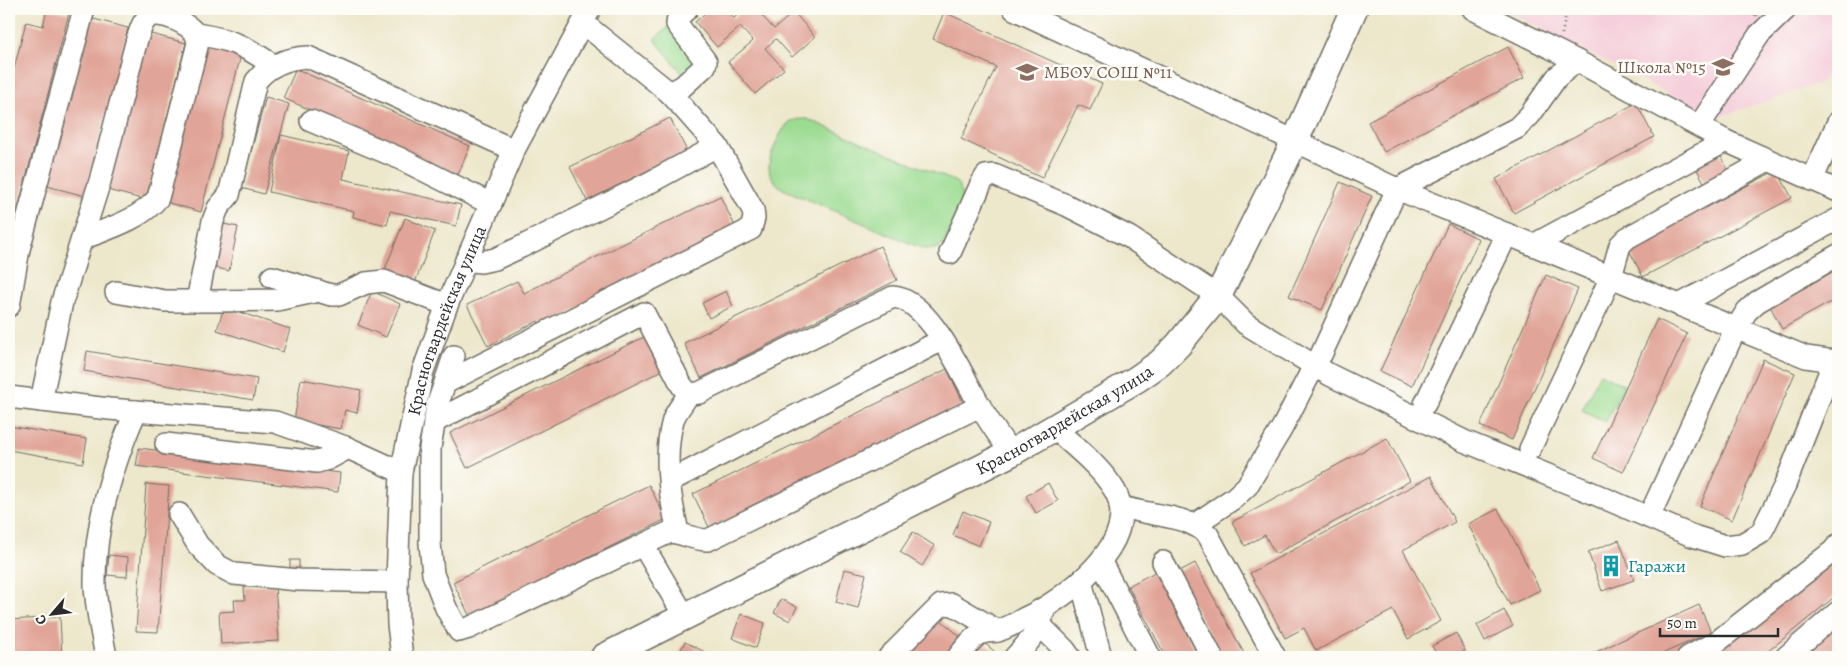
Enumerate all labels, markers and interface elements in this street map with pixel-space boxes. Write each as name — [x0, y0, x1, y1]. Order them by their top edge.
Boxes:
school or university icon: Школа №15 — [1710, 54, 1736, 80]
place label: Школа №15 — [1617, 55, 1706, 79]
school or university icon: МБОУ СОШ №11 — [1014, 59, 1040, 85]
place label: МБОУ СОШ №11 — [1044, 60, 1172, 84]
street label: Красногвардейская улица — [402, 221, 492, 418]
street label: Красногвардейская улица — [972, 359, 1159, 481]
building icon: Гаражи — [1598, 553, 1624, 579]
place label: Гаражи — [1628, 554, 1686, 578]
north arrow — [28, 588, 78, 638]
scale bar — [1660, 606, 1777, 638]
text: С — [30, 611, 51, 628]
text: 50 m — [1667, 613, 1697, 633]

